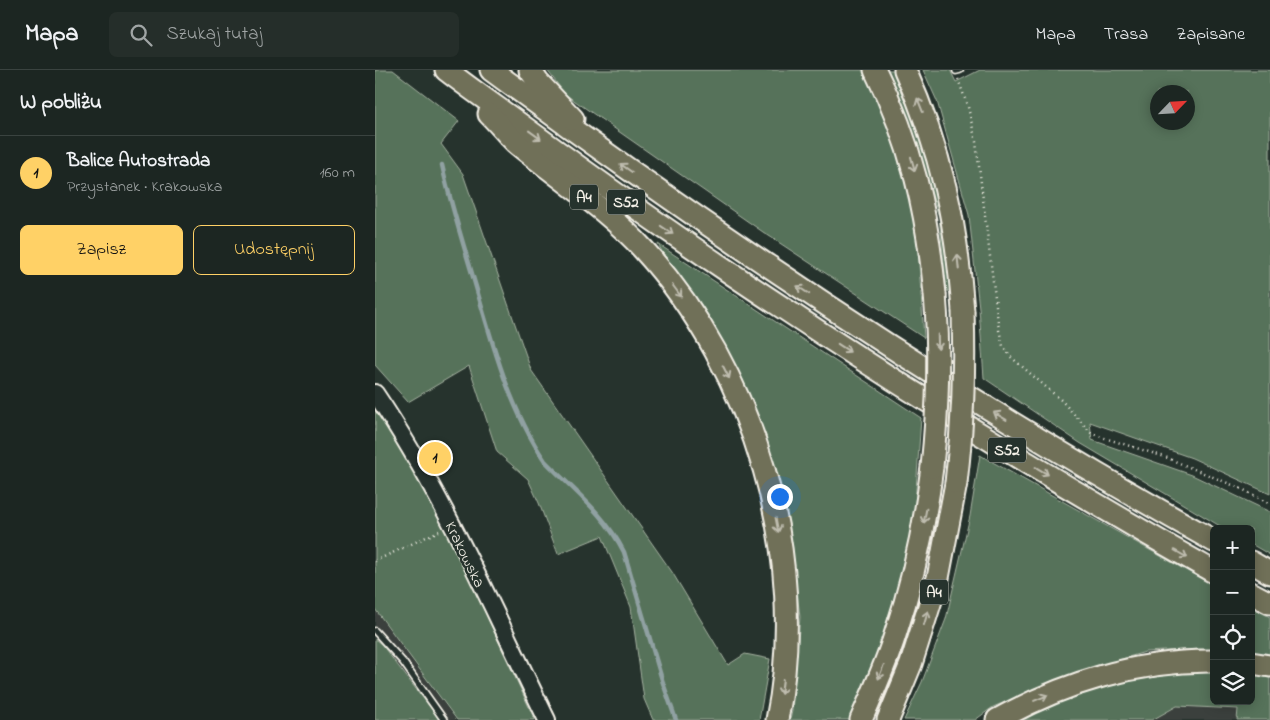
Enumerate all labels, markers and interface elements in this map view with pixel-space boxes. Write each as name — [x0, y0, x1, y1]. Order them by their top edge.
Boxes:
search box — [109, 12, 459, 57]
text: Mapa — [25, 17, 79, 52]
icon: search — [127, 21, 155, 49]
text: Szukaj tutaj — [167, 21, 262, 48]
text: Mapa — [1036, 22, 1076, 48]
text: Trasa — [1104, 22, 1148, 48]
text: Zapisane — [1176, 22, 1245, 48]
north arrow — [1150, 85, 1195, 130]
text: W pobliżu — [20, 88, 102, 118]
one-way arrow — [915, 98, 924, 113]
one-way arrow — [528, 130, 541, 141]
text: Balice Autostrada — [67, 148, 210, 175]
one-way arrow — [908, 155, 918, 171]
text: 1 — [33, 161, 39, 185]
text: 160 m — [320, 161, 355, 185]
one-way arrow — [619, 163, 633, 174]
text: Przystanek · Krakowska — [67, 175, 222, 199]
road number: A4 — [570, 184, 598, 210]
road number: S52 — [607, 190, 645, 214]
button: Zapisz — [20, 225, 183, 275]
button: Udostępnij — [193, 225, 355, 275]
one-way arrow — [660, 225, 674, 235]
one-way arrow — [953, 254, 963, 270]
one-way arrow — [671, 284, 682, 297]
one-way arrow — [796, 284, 810, 295]
one-way arrow — [934, 334, 943, 350]
one-way arrow — [837, 343, 851, 354]
one-way arrow — [721, 364, 731, 379]
one-way arrow — [993, 410, 1007, 420]
road number: S52 — [988, 438, 1026, 462]
pin: 1 — [419, 439, 451, 477]
one-way arrow — [1034, 466, 1048, 476]
your location — [767, 484, 793, 510]
one-way arrow — [920, 507, 929, 523]
one-way arrow — [773, 517, 782, 533]
street label: Krakowska — [438, 518, 491, 592]
map controls — [1210, 525, 1255, 705]
button: + — [1210, 525, 1255, 570]
one-way arrow — [1174, 549, 1188, 559]
button: − — [1210, 570, 1255, 615]
road number: A4 — [920, 580, 948, 604]
one-way arrow — [922, 610, 932, 626]
button: locate — [1210, 615, 1255, 660]
button: layers — [1210, 660, 1255, 705]
one-way arrow — [876, 664, 886, 679]
one-way arrow — [777, 679, 787, 695]
one-way arrow — [1033, 693, 1048, 703]

